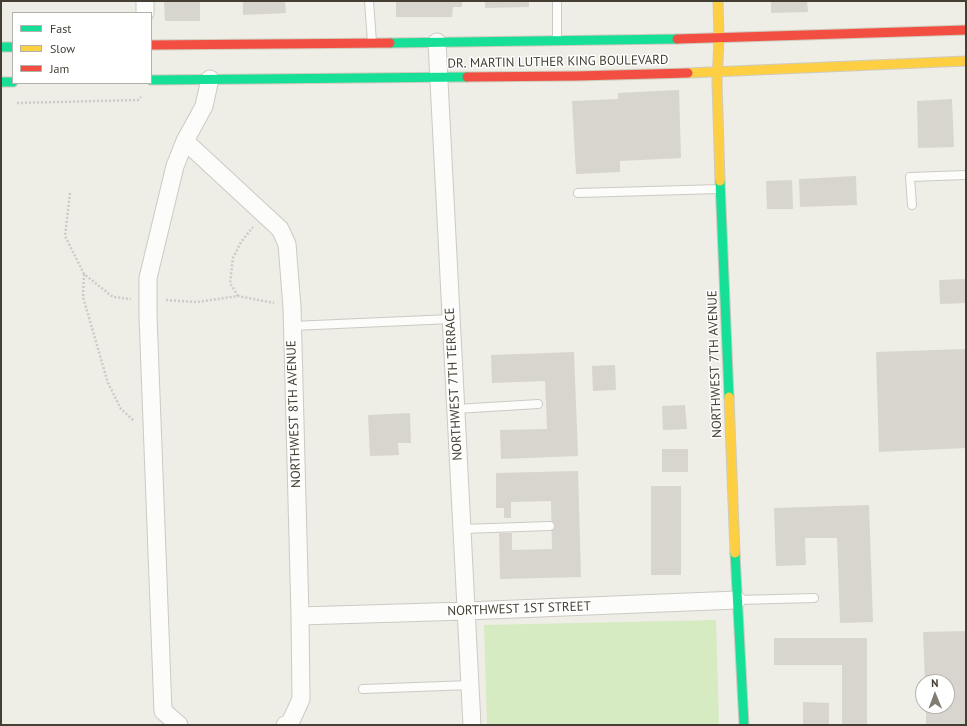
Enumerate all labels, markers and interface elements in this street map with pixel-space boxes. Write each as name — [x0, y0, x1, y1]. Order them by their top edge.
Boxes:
legend — [12, 12, 152, 84]
text: Fast — [50, 21, 71, 36]
text: Slow — [50, 41, 75, 56]
street label: DR. MARTIN LUTHER KING BOULEVARD — [447, 52, 669, 72]
text: Jam — [50, 61, 69, 76]
street label: NORTHWEST 7TH AVENUE — [705, 290, 725, 438]
street label: NORTHWEST 7TH TERRACE — [442, 307, 466, 461]
street label: NORTHWEST 8TH AVENUE — [284, 340, 304, 488]
street label: NORTHWEST 1ST STREET — [447, 599, 591, 619]
north arrow — [915, 674, 955, 714]
text: N — [931, 676, 939, 690]

